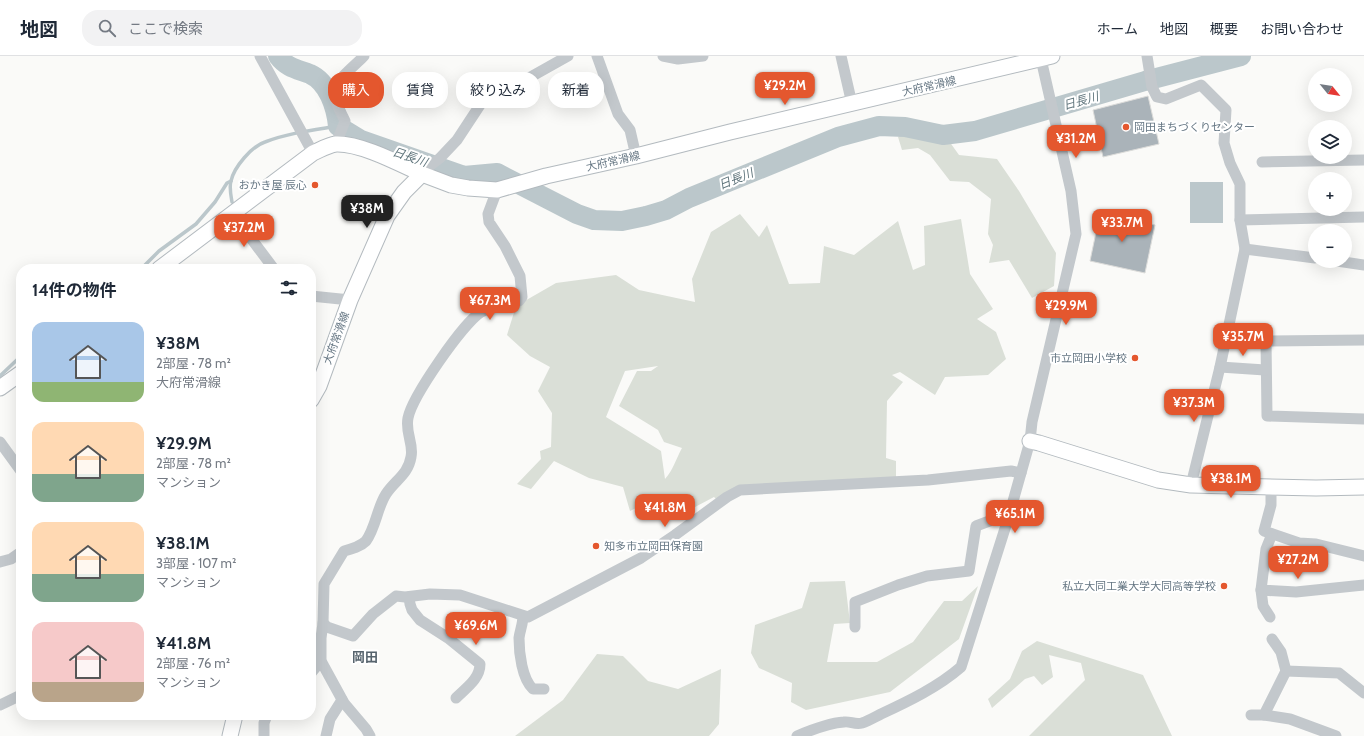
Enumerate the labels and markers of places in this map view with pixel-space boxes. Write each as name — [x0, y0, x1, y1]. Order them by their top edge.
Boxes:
pin: ¥29.2M — [752, 72, 818, 106]
place label: 岡田まちづくりセンター — [1134, 120, 1255, 134]
marker: 岡田まちづくりセンター — [1121, 122, 1131, 132]
pin: ¥31.2M — [1043, 125, 1109, 159]
place label: おかき屋 辰心 — [239, 178, 307, 192]
marker: おかき屋 辰心 — [310, 180, 320, 190]
pin: ¥38M — [343, 195, 391, 229]
pin: ¥33.7M — [1089, 209, 1155, 243]
pin: ¥37.2M — [211, 214, 277, 248]
pin: ¥67.3M — [457, 287, 523, 321]
pin: ¥29.9M — [1033, 292, 1099, 326]
pin: ¥35.7M — [1210, 323, 1276, 357]
place label: 市立岡田小学校 — [1050, 351, 1127, 365]
marker: 市立岡田小学校 — [1130, 353, 1140, 363]
pin: ¥37.3M — [1161, 389, 1227, 423]
pin: ¥38.1M — [1198, 465, 1264, 499]
pin: ¥41.8M — [632, 494, 698, 528]
pin: ¥65.1M — [982, 500, 1048, 534]
place label: 知多市立岡田保育園 — [604, 539, 703, 553]
marker: 知多市立岡田保育園 — [591, 541, 601, 551]
pin: ¥27.2M — [1265, 546, 1331, 580]
place label: 私立大同工業大学大同高等学校 — [1062, 579, 1216, 593]
marker: 私立大同工業大学大同高等学校 — [1219, 581, 1229, 591]
pin: ¥69.6M — [443, 612, 509, 646]

